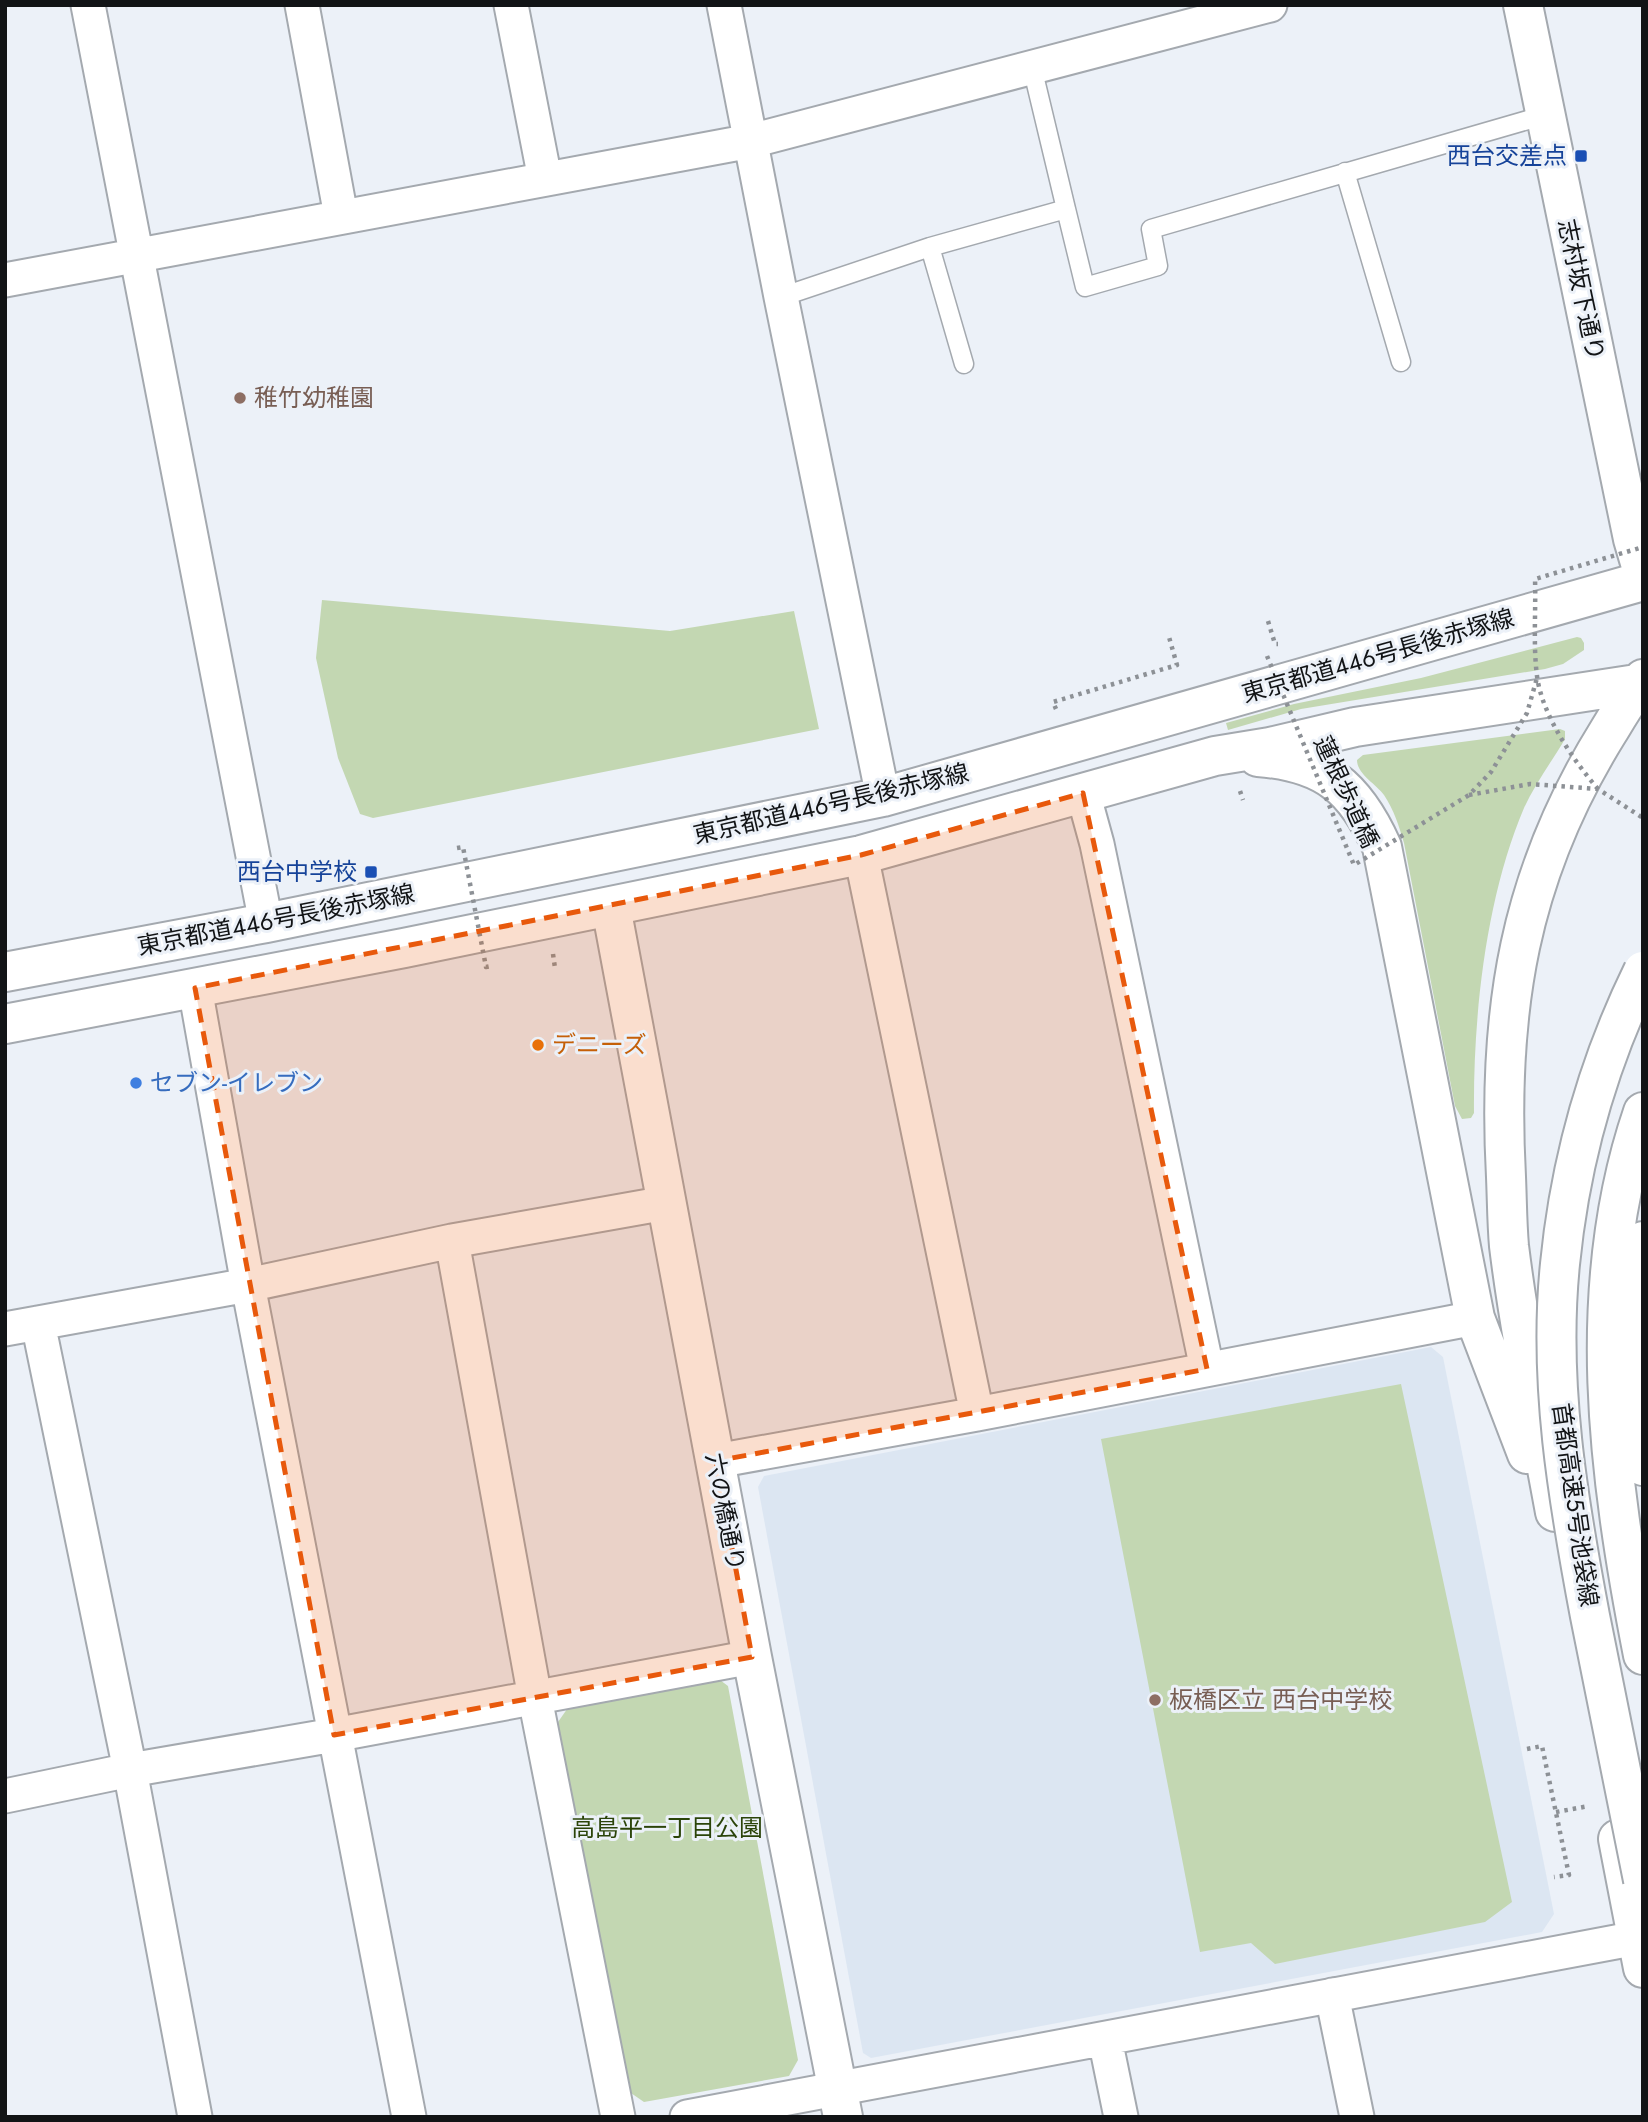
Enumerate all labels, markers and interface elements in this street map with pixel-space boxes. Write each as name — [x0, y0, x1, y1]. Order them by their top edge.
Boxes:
place label: 西台交差点 — [1447, 138, 1567, 173]
marker: 西台交差点 — [1573, 148, 1589, 164]
street label: 志村坂下通り — [1549, 216, 1614, 364]
place label: 稚竹幼稚園 — [254, 380, 374, 415]
marker: 稚竹幼稚園 — [232, 390, 248, 406]
street label: 東京都道446号長後赤塚線 — [1238, 600, 1518, 711]
street label: 蓮根歩道橋 — [1305, 730, 1388, 854]
street label: 東京都道446号長後赤塚線 — [690, 755, 972, 852]
place label: 西台中学校 — [237, 854, 357, 889]
marker: 西台中学校 — [363, 864, 379, 880]
street label: 東京都道446号長後赤塚線 — [134, 875, 418, 964]
place label: デニーズ — [552, 1027, 647, 1062]
marker: デニーズ — [530, 1037, 546, 1053]
place label: セブン-イレブン — [150, 1065, 323, 1100]
marker: セブン-イレブン — [128, 1075, 144, 1091]
street label: 首都高速5号池袋線 — [1544, 1401, 1607, 1609]
street label: 六の橋通り — [697, 1450, 754, 1574]
place label: 板橋区立 西台中学校 — [1169, 1682, 1392, 1717]
marker: 板橋区立 西台中学校 — [1147, 1692, 1163, 1708]
park label: 高島平一丁目公園 — [571, 1810, 763, 1845]

